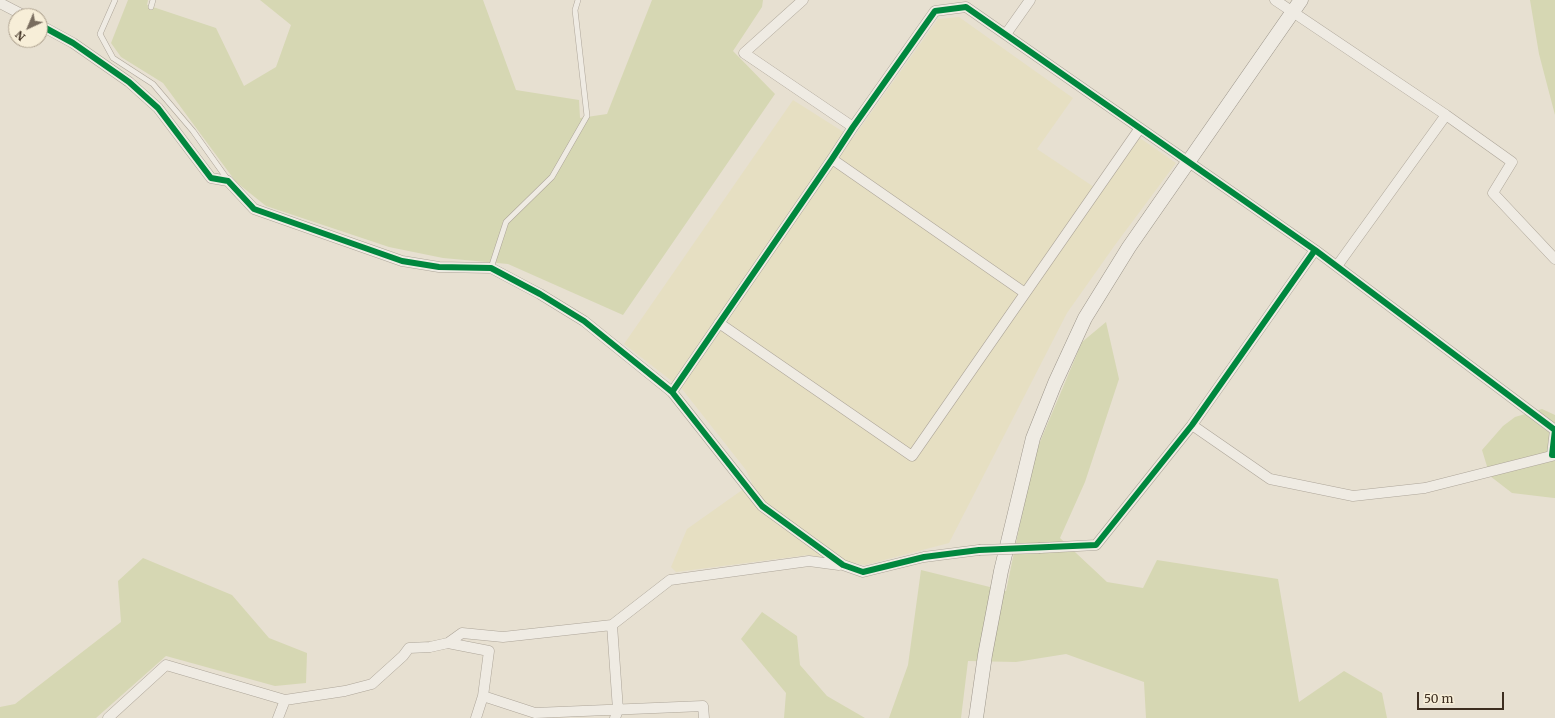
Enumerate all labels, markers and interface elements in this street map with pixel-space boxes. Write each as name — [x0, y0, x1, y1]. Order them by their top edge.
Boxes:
north arrow — [8, 8, 48, 48]
text: N — [12, 28, 28, 44]
scale bar — [1419, 684, 1506, 710]
text: 50 m — [1424, 691, 1453, 706]

